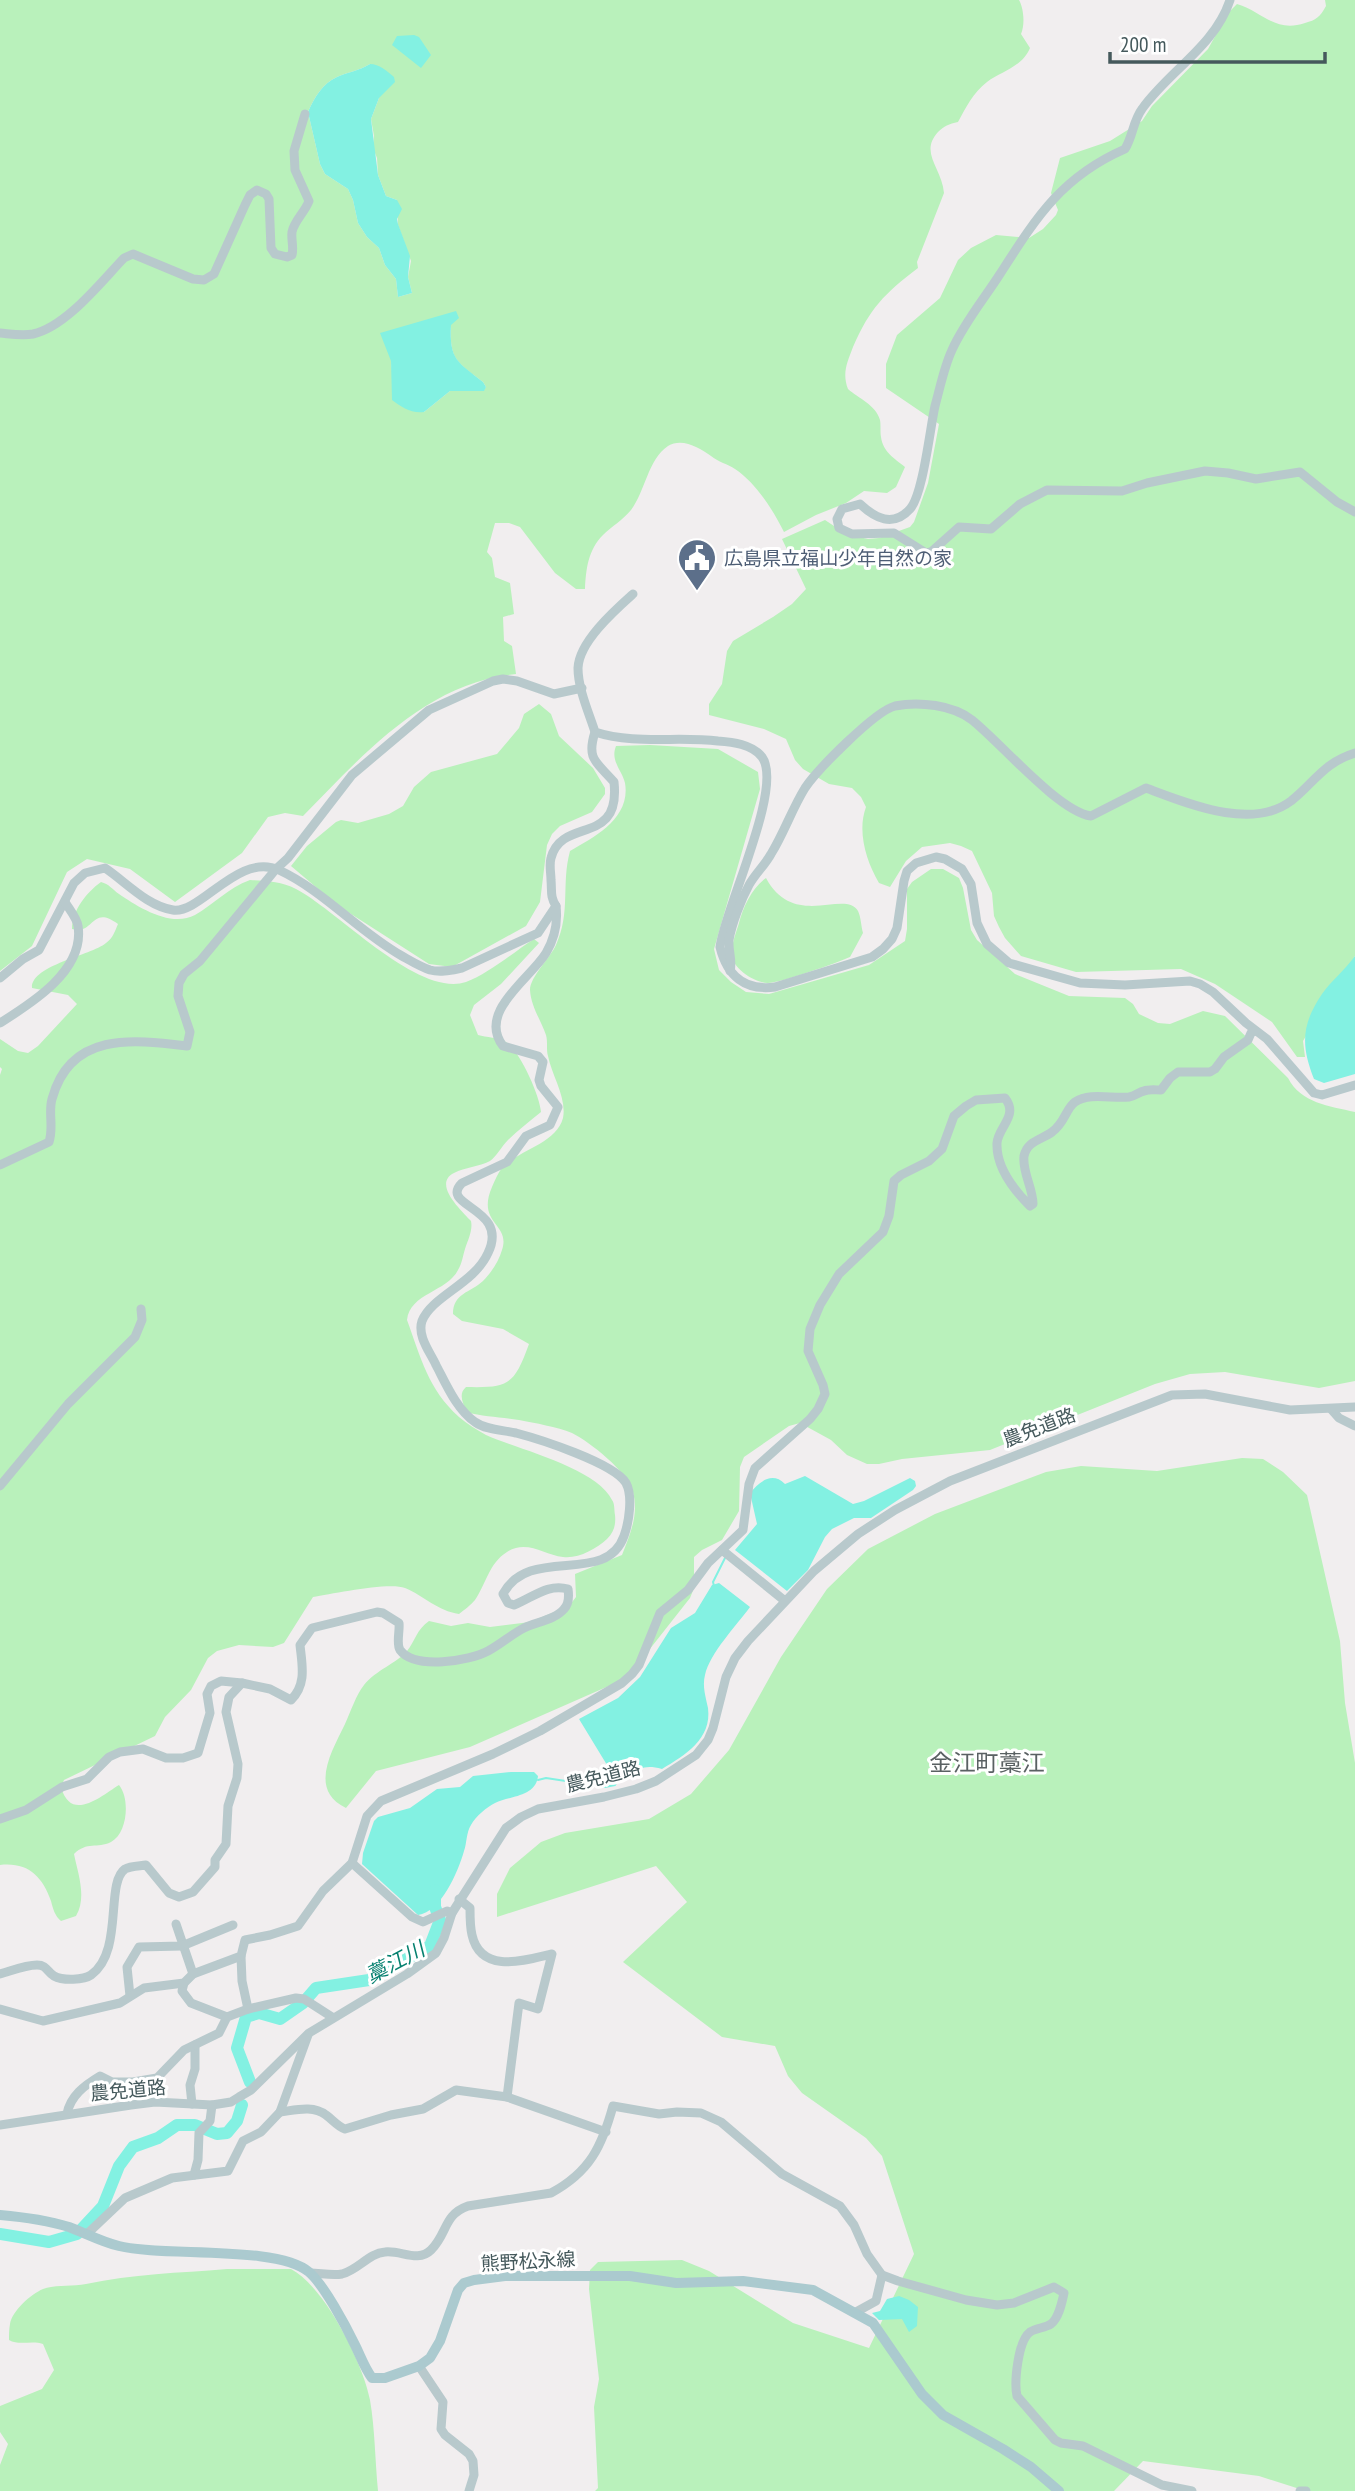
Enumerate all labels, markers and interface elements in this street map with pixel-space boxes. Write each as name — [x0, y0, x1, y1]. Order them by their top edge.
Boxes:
scale bar — [1110, 21, 1325, 65]
text: 200 m — [1120, 31, 1166, 58]
public building icon: 広島県立福山少年自然の家 — [676, 537, 718, 592]
place label: 広島県立福山少年自然の家 — [724, 546, 952, 570]
street label: 農免道路 — [999, 1402, 1079, 1452]
district label: 金江町藁江 — [930, 1748, 1045, 1777]
street label: 農免道路 — [563, 1755, 643, 1797]
water label: 藁江川 — [361, 1934, 431, 1989]
street label: 農免道路 — [89, 2075, 167, 2105]
street label: 熊野松永線 — [480, 2247, 576, 2275]

